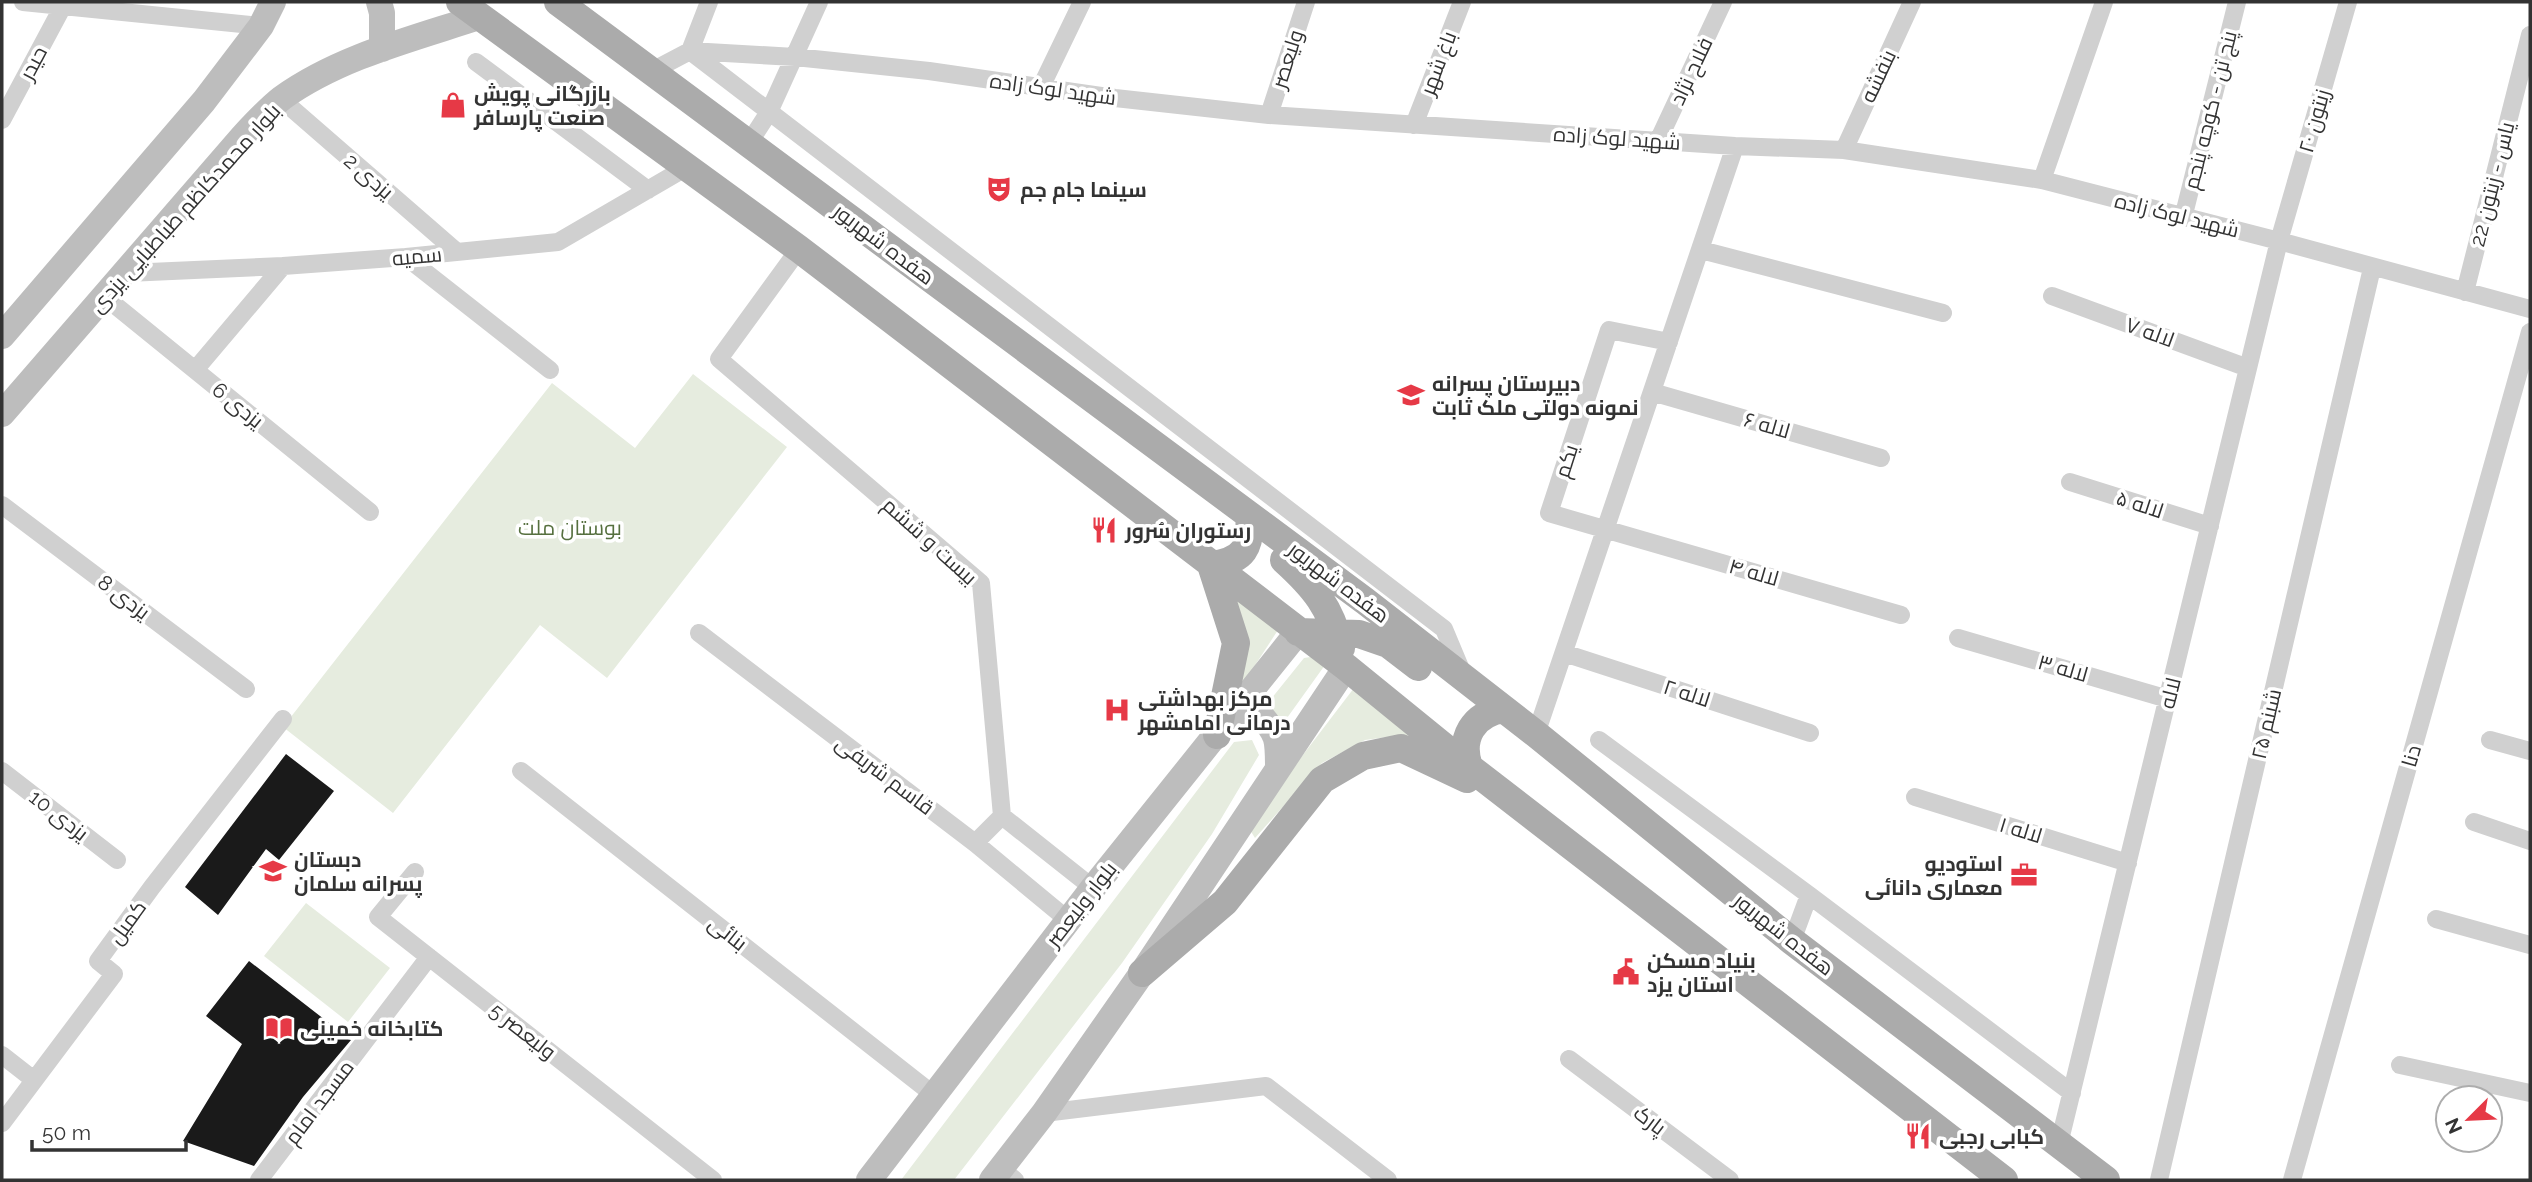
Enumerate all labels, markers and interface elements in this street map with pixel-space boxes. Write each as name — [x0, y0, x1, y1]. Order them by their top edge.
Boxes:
street label: ولیعصر — [1265, 26, 1308, 92]
street label: باغ شهر — [1414, 28, 1463, 100]
street label: پنج تن - کوچه پنجم — [2178, 28, 2244, 193]
street label: فلاح نژاد — [1664, 33, 1719, 110]
street label: حیدر — [13, 42, 52, 85]
street label: بنفشه — [1855, 46, 1901, 106]
street label: شهید لوک زاده — [988, 68, 1118, 111]
place label: بازرگانی پویش صنعت پارسافر — [473, 81, 611, 133]
street label: زیتون ۲۰ — [2293, 86, 2336, 156]
shop icon: بازرگانی پویش صنعت پارسافر — [438, 90, 468, 120]
street label: بلوار محمدکاظم طباطبایی یزدی — [84, 98, 287, 319]
street label: یاس - زیتون 22 — [2464, 119, 2521, 249]
street label: شهید لوک زاده — [1553, 121, 1681, 156]
street label: یزدی 2 — [339, 148, 399, 205]
theatre icon: سینما جام جم — [984, 174, 1014, 204]
place label: سینما جام جم — [1020, 177, 1147, 204]
street label: شهید لوک زاده — [2112, 187, 2242, 243]
street label: هفده شهریور — [827, 197, 939, 291]
street label: سمیه — [391, 241, 443, 271]
street label: لاله ۷ — [2122, 312, 2178, 352]
place label: دبیرستان پسرانه نمونه دولتی ملک ثابت — [1432, 371, 1639, 421]
street label: یزدی 6 — [207, 377, 269, 434]
school or university icon: دبیرستان پسرانه نمونه دولتی ملک ثابت — [1396, 380, 1426, 410]
street label: لاله ۶ — [1741, 407, 1793, 443]
street label: یکم — [1549, 441, 1585, 481]
street label: لاله ۵ — [2113, 485, 2167, 523]
street label: بیست و ششم — [876, 492, 982, 591]
park label: بوستان ملت — [518, 515, 622, 541]
restaurant icon: رستوران سُرور — [1089, 515, 1119, 545]
place label: رستوران سُرور — [1124, 518, 1251, 544]
street label: هفده شهریور — [1282, 535, 1394, 629]
street label: لاله ۴ — [1726, 553, 1782, 591]
street label: یزدی 8 — [92, 569, 155, 626]
street label: لاله ۳ — [2035, 649, 2091, 687]
street label: لاله ۲ — [1660, 674, 1714, 712]
street label: لاله — [2154, 675, 2186, 711]
place label: مرکز بهداشتی درمانی امامشهر — [1137, 686, 1291, 736]
street label: شبنم ۲۵ — [2246, 686, 2288, 762]
hospital icon: مرکز بهداشتی درمانی امامشهر — [1102, 695, 1132, 725]
street label: قاسم شریفی — [830, 730, 939, 822]
street label: دنا — [2396, 742, 2426, 770]
street label: یزدی 10 — [24, 784, 94, 847]
street label: لاله ۱ — [1997, 812, 2045, 848]
place label: دبستان پسرانه سلمان — [294, 847, 423, 899]
place label: استودیو معماری دانائی — [1865, 851, 2003, 900]
school or university icon: دبستان پسرانه سلمان — [258, 856, 288, 886]
street label: بلوار ولیعصر — [1039, 857, 1122, 952]
office icon: استودیو معماری دانائی — [2009, 860, 2039, 890]
street label: هفده شهریور — [1728, 887, 1839, 982]
street label: کمیل — [103, 895, 152, 949]
street label: بنائی — [703, 910, 752, 957]
place label: بنیاد مسکن استان یزد — [1647, 948, 1756, 997]
public building icon: بنیاد مسکن استان یزد — [1611, 957, 1641, 987]
street label: ولیعصر 5 — [485, 997, 561, 1065]
library icon: کتابخانه خمینی — [264, 1013, 294, 1043]
place label: کتابخانه خمینی — [300, 1016, 443, 1041]
street label: مسجد امام — [279, 1055, 360, 1150]
north arrow — [2434, 1084, 2504, 1154]
street label: پارک — [1628, 1100, 1671, 1142]
scale bar — [32, 1108, 186, 1152]
text: N — [2440, 1115, 2466, 1137]
text: 50 m — [42, 1120, 91, 1145]
restaurant icon: کبابی رجبی — [1903, 1121, 1933, 1151]
place label: کبابی رجبی — [1939, 1124, 2044, 1149]

